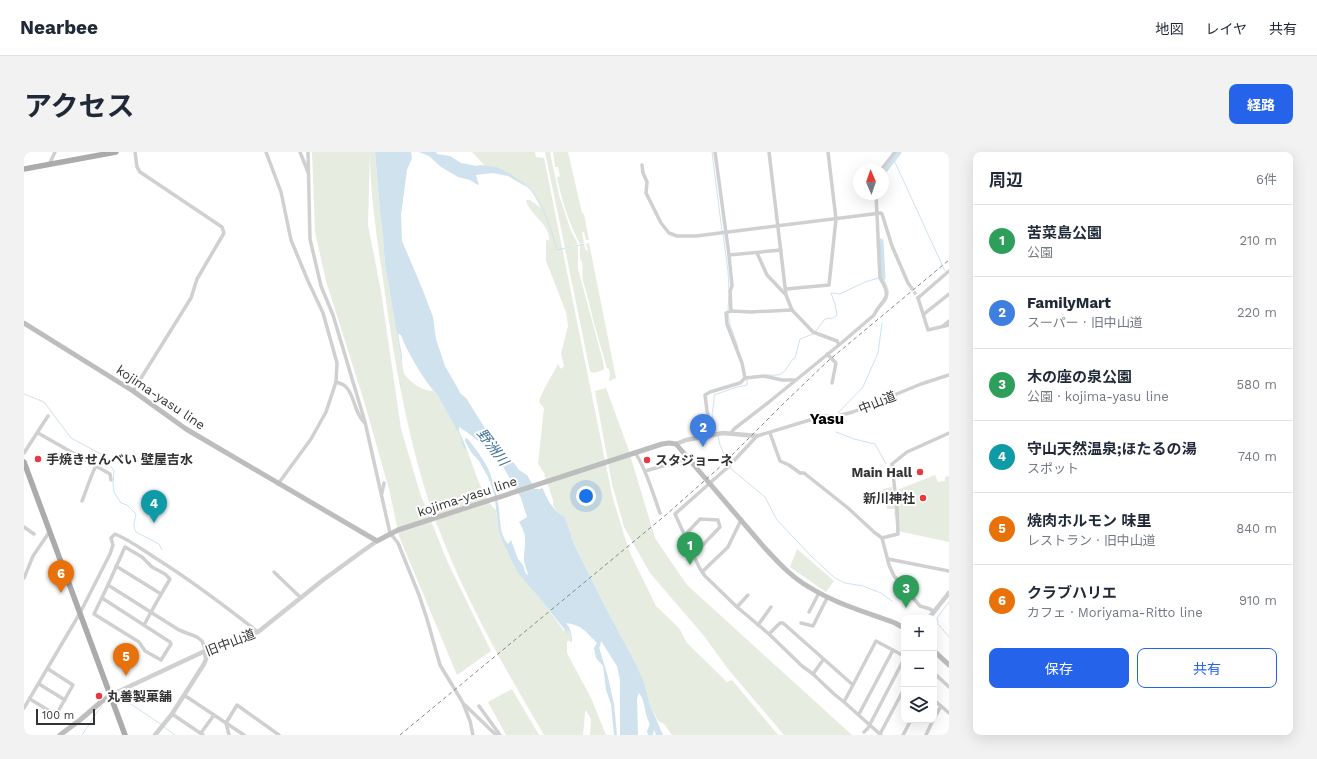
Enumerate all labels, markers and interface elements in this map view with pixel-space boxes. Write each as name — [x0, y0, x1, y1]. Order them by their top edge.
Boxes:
text: Nearbee — [20, 16, 98, 39]
text: 地図 — [1155, 21, 1183, 37]
text: レイヤ — [1205, 21, 1247, 37]
text: 共有 — [1269, 21, 1297, 37]
button: 経路 — [1229, 84, 1293, 124]
text: アクセス — [24, 90, 135, 123]
north arrow — [853, 164, 889, 200]
text: 周辺 — [989, 170, 1023, 190]
text: 6件 — [1256, 172, 1277, 187]
text: 苦菜島公園 — [1027, 224, 1102, 242]
text: 1 — [999, 233, 1005, 248]
text: 210 m — [1239, 233, 1277, 248]
text: 公園 — [1027, 245, 1053, 260]
text: FamilyMart — [1027, 294, 1111, 312]
text: 2 — [998, 305, 1006, 320]
text: 220 m — [1237, 305, 1277, 320]
text: スーパー · 旧中山道 — [1027, 315, 1143, 330]
street label: kojima-yasu line — [113, 362, 208, 433]
text: 木の座の泉公園 — [1027, 368, 1132, 386]
text: 3 — [998, 377, 1006, 392]
text: 580 m — [1237, 377, 1277, 392]
street label: 中山道 — [856, 388, 898, 417]
text: 公園 · kojima-yasu line — [1027, 389, 1169, 404]
district label: Yasu — [810, 410, 844, 428]
pin: 2 — [690, 414, 716, 447]
water label: 野洲川 — [474, 425, 513, 470]
text: 守山天然温泉;ほたるの湯 — [1027, 440, 1197, 458]
text: 4 — [998, 449, 1006, 464]
text: 740 m — [1238, 449, 1277, 464]
place label: 手焼きせんべい 壁屋吉水 — [46, 452, 193, 467]
place label: スタジョーネ — [655, 453, 733, 468]
marker: 手焼きせんべい 壁屋吉水 — [33, 454, 43, 464]
marker: スタジョーネ — [642, 455, 652, 465]
text: スポット — [1027, 461, 1079, 476]
place label: Main Hall — [851, 465, 913, 480]
marker: Main Hall — [915, 467, 925, 477]
street label: kojima-yasu line — [415, 473, 519, 520]
your location — [576, 486, 596, 506]
pin: 4 — [141, 490, 167, 523]
place label: 新川神社 — [863, 491, 915, 506]
marker: 新川神社 — [918, 493, 928, 503]
text: 焼肉ホルモン 味里 — [1027, 512, 1151, 530]
text: 5 — [998, 521, 1006, 536]
text: 840 m — [1236, 521, 1277, 536]
pin: 1 — [677, 532, 703, 565]
text: レストラン · 旧中山道 — [1027, 533, 1156, 548]
pin: 6 — [48, 560, 74, 593]
pin: 3 — [893, 575, 919, 608]
text: クラブハリエ — [1027, 584, 1117, 602]
text: 6 — [998, 593, 1006, 608]
text: 910 m — [1239, 593, 1277, 608]
text: カフェ · Moriyama-Ritto line — [1027, 605, 1203, 620]
map controls — [901, 615, 937, 723]
button: + — [901, 615, 937, 651]
street label: 旧中山道 — [203, 626, 257, 659]
pin: 5 — [113, 643, 139, 676]
button: 保存 — [989, 648, 1129, 688]
button: 共有 — [1137, 648, 1277, 688]
button: − — [901, 651, 937, 687]
button: layers — [901, 687, 937, 723]
place label: 丸善製菓舗 — [107, 689, 172, 704]
marker: 丸善製菓舗 — [94, 691, 104, 701]
scale bar — [36, 707, 95, 726]
text: 100 m — [42, 709, 74, 722]

